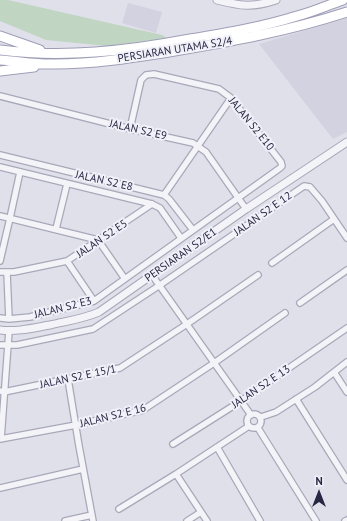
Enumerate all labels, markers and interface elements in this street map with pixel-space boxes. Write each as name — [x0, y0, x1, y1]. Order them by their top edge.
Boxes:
street label: PERSIARAN UTAMA S2/4 — [117, 34, 233, 66]
street label: JALAN S2 E10 — [225, 95, 277, 153]
street label: JALAN S2 E9 — [108, 117, 168, 143]
street label: JALAN S2 E8 — [74, 168, 134, 194]
street label: JALAN S2 E 12 — [231, 189, 295, 239]
street label: JALAN S2 E5 — [74, 217, 130, 261]
street label: PERSIARAN S2/E1 — [143, 225, 219, 285]
street label: JALAN S2 E3 — [33, 294, 93, 322]
street label: JALAN S2 E 15/1 — [39, 362, 117, 392]
street label: JALAN S2 E 13 — [229, 363, 293, 411]
street label: JALAN S2 E 16 — [79, 401, 147, 431]
north arrow — [299, 473, 339, 513]
text: N — [315, 474, 323, 488]

